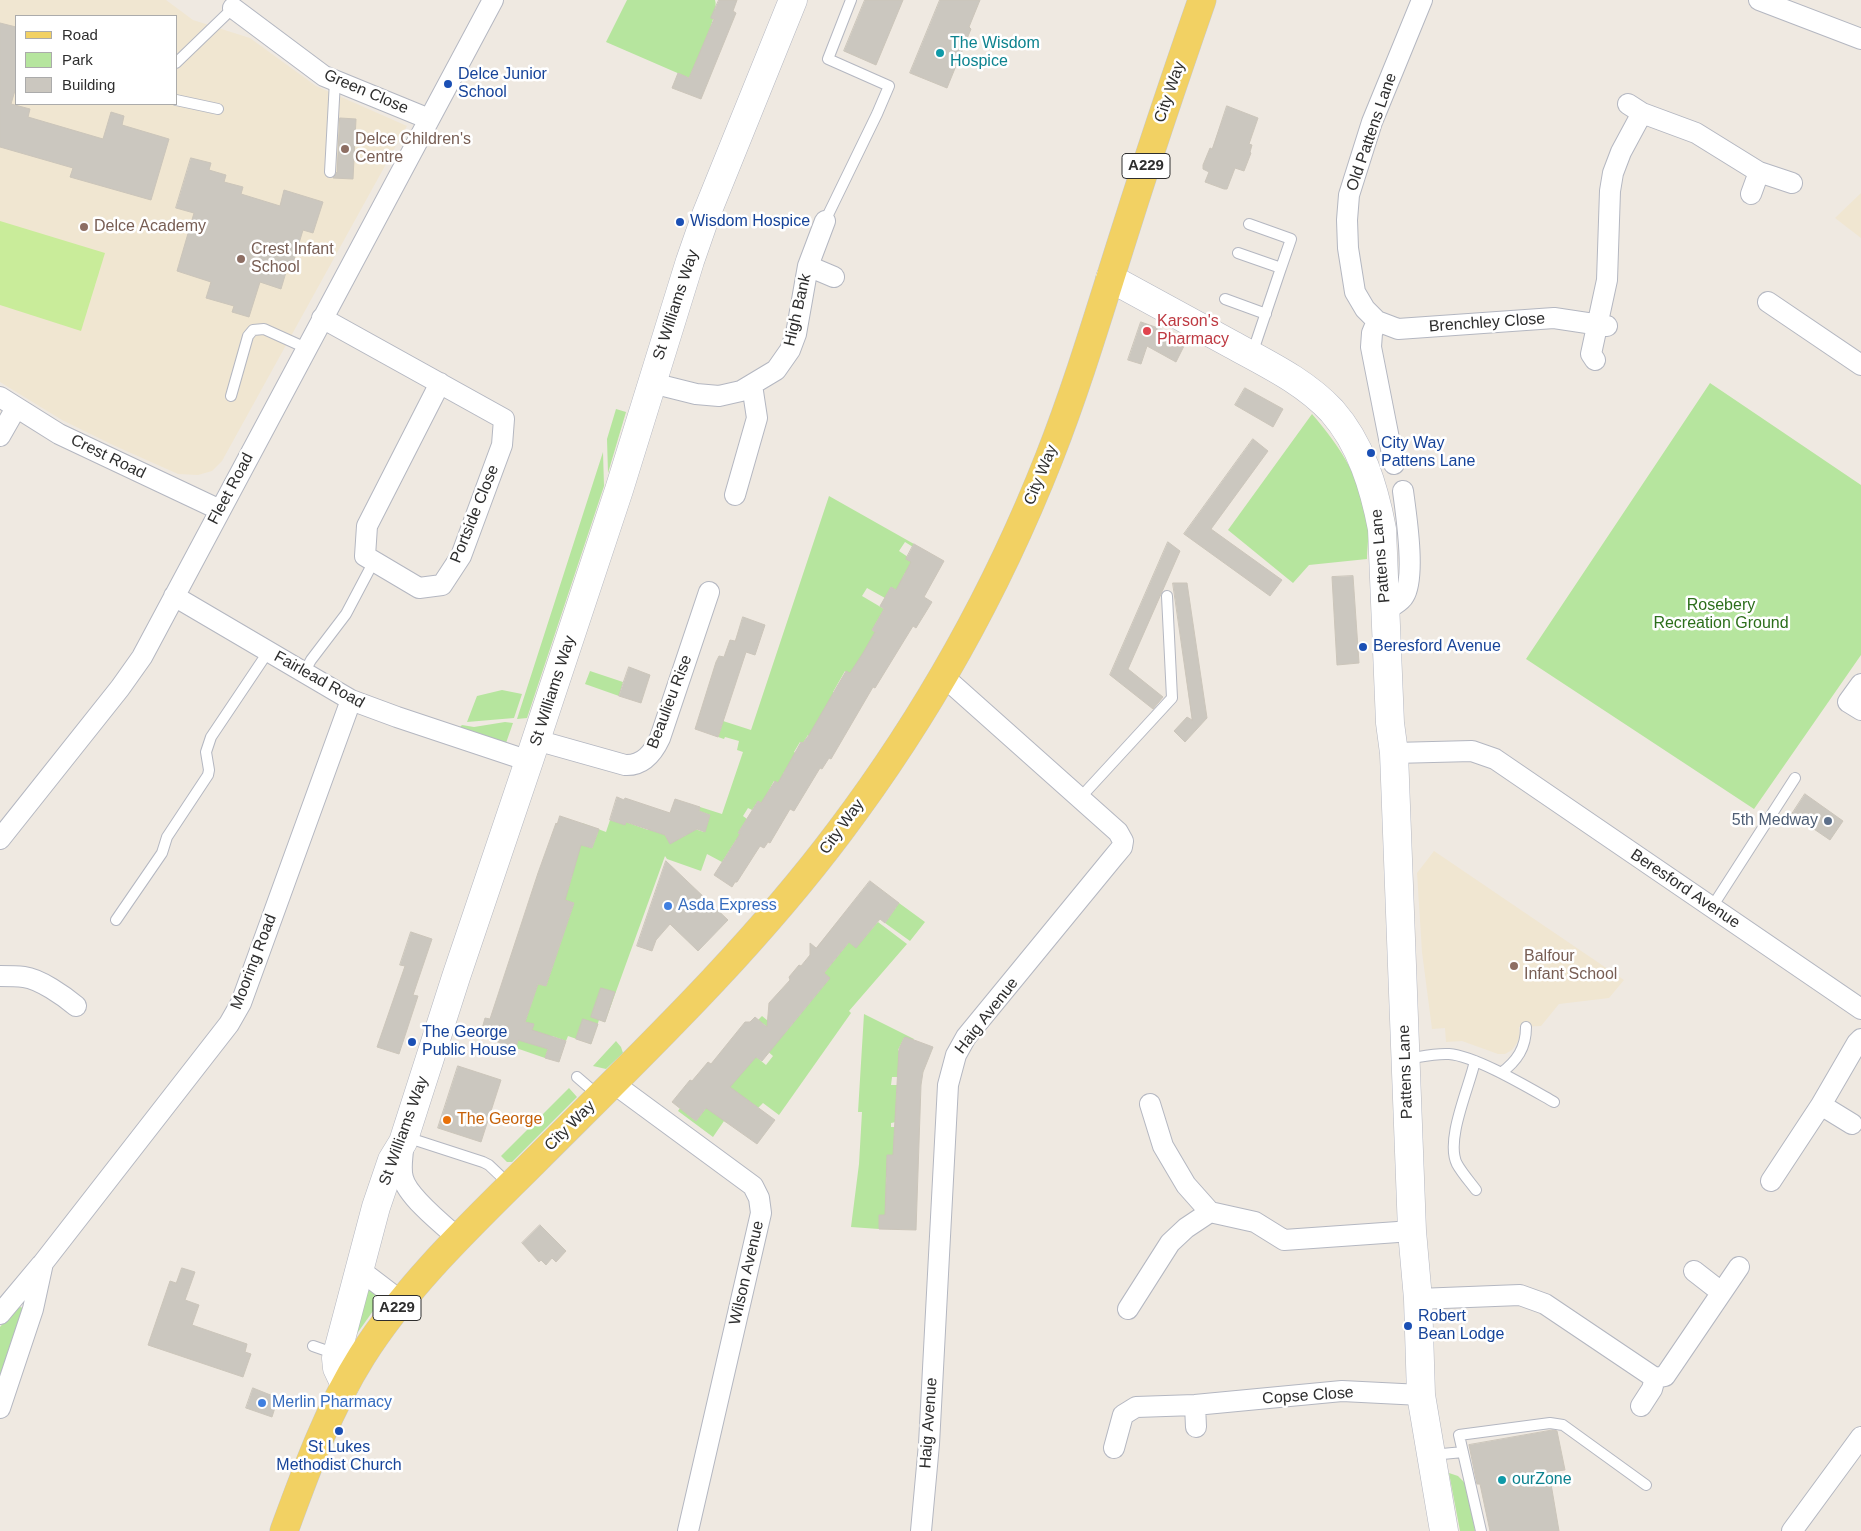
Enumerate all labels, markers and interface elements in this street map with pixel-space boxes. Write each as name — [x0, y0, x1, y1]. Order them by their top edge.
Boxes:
legend — [15, 15, 178, 105]
text: Road — [62, 26, 98, 43]
place label: The Wisdom Hospice — [950, 34, 1040, 72]
marker: The Wisdom Hospice — [934, 47, 946, 59]
text: Park — [62, 51, 93, 68]
street label: City Way — [1151, 59, 1189, 125]
place label: Delce Junior School — [458, 65, 547, 103]
street label: Green Close — [321, 66, 411, 118]
street label: Old Pattens Lane — [1343, 70, 1401, 194]
text: Building — [62, 76, 115, 93]
marker: Delce Junior School — [442, 78, 454, 90]
place label: Delce Children's Centre — [355, 130, 471, 168]
marker: Delce Children's Centre — [339, 143, 351, 155]
road number: A229 — [1122, 154, 1170, 178]
place label: Wisdom Hospice — [690, 212, 810, 232]
marker: Wisdom Hospice — [674, 216, 686, 228]
place label: Delce Academy — [94, 217, 206, 237]
marker: Delce Academy — [78, 221, 90, 233]
place label: Crest Infant School — [251, 240, 334, 278]
street label: St Williams Way — [649, 247, 703, 363]
marker: Crest Infant School — [235, 253, 247, 265]
street label: High Bank — [780, 272, 816, 348]
street label: Brenchley Close — [1428, 309, 1546, 337]
place label: Karson's Pharmacy — [1157, 312, 1229, 350]
marker: Karson's Pharmacy — [1141, 325, 1153, 337]
street label: Crest Road — [67, 431, 149, 483]
place label: City Way Pattens Lane — [1381, 434, 1475, 472]
street label: City Way — [1020, 442, 1062, 508]
marker: City Way Pattens Lane — [1365, 447, 1377, 459]
street label: Fleet Road — [204, 450, 258, 528]
street label: Portside Close — [447, 462, 503, 566]
street label: Pattens Lane — [1367, 508, 1395, 604]
park label: Rosebery Recreation Ground — [1653, 596, 1789, 634]
street label: St Williams Way — [526, 633, 580, 749]
place label: Beresford Avenue — [1373, 637, 1501, 657]
marker: Beresford Avenue — [1357, 641, 1369, 653]
street label: Fairlead Road — [270, 647, 368, 713]
street label: Beaulieu Rise — [643, 652, 697, 752]
street label: City Way — [816, 796, 868, 858]
place label: 5th Medway — [1732, 811, 1818, 831]
marker: 5th Medway — [1822, 815, 1834, 827]
street label: Beresford Avenue — [1627, 845, 1743, 933]
place label: Asda Express — [678, 896, 777, 916]
marker: Asda Express — [662, 900, 674, 912]
street label: Mooring Road — [227, 912, 281, 1012]
place label: Balfour Infant School — [1524, 947, 1617, 985]
marker: Balfour Infant School — [1508, 960, 1520, 972]
street label: Haig Avenue — [951, 974, 1023, 1058]
place label: The George Public House — [422, 1023, 516, 1061]
street label: Pattens Lane — [1395, 1025, 1417, 1119]
marker: The George Public House — [406, 1036, 418, 1048]
street label: St Williams Way — [375, 1074, 433, 1188]
street label: City Way — [541, 1097, 599, 1155]
place label: The George — [457, 1110, 542, 1130]
marker: The George — [441, 1114, 453, 1126]
street label: Wilson Avenue — [726, 1219, 768, 1327]
road number: A229 — [373, 1296, 421, 1320]
place label: Robert Bean Lodge — [1418, 1307, 1504, 1345]
marker: Robert Bean Lodge — [1402, 1320, 1414, 1332]
street label: Haig Avenue — [916, 1377, 942, 1469]
street label: Copse Close — [1262, 1383, 1354, 1409]
place label: Merlin Pharmacy — [272, 1393, 392, 1413]
marker: Merlin Pharmacy — [256, 1397, 268, 1409]
marker: St Lukes Methodist Church — [333, 1425, 345, 1437]
place label: St Lukes Methodist Church — [276, 1438, 402, 1476]
place label: ourZone — [1512, 1470, 1572, 1490]
marker: ourZone — [1496, 1474, 1508, 1486]

